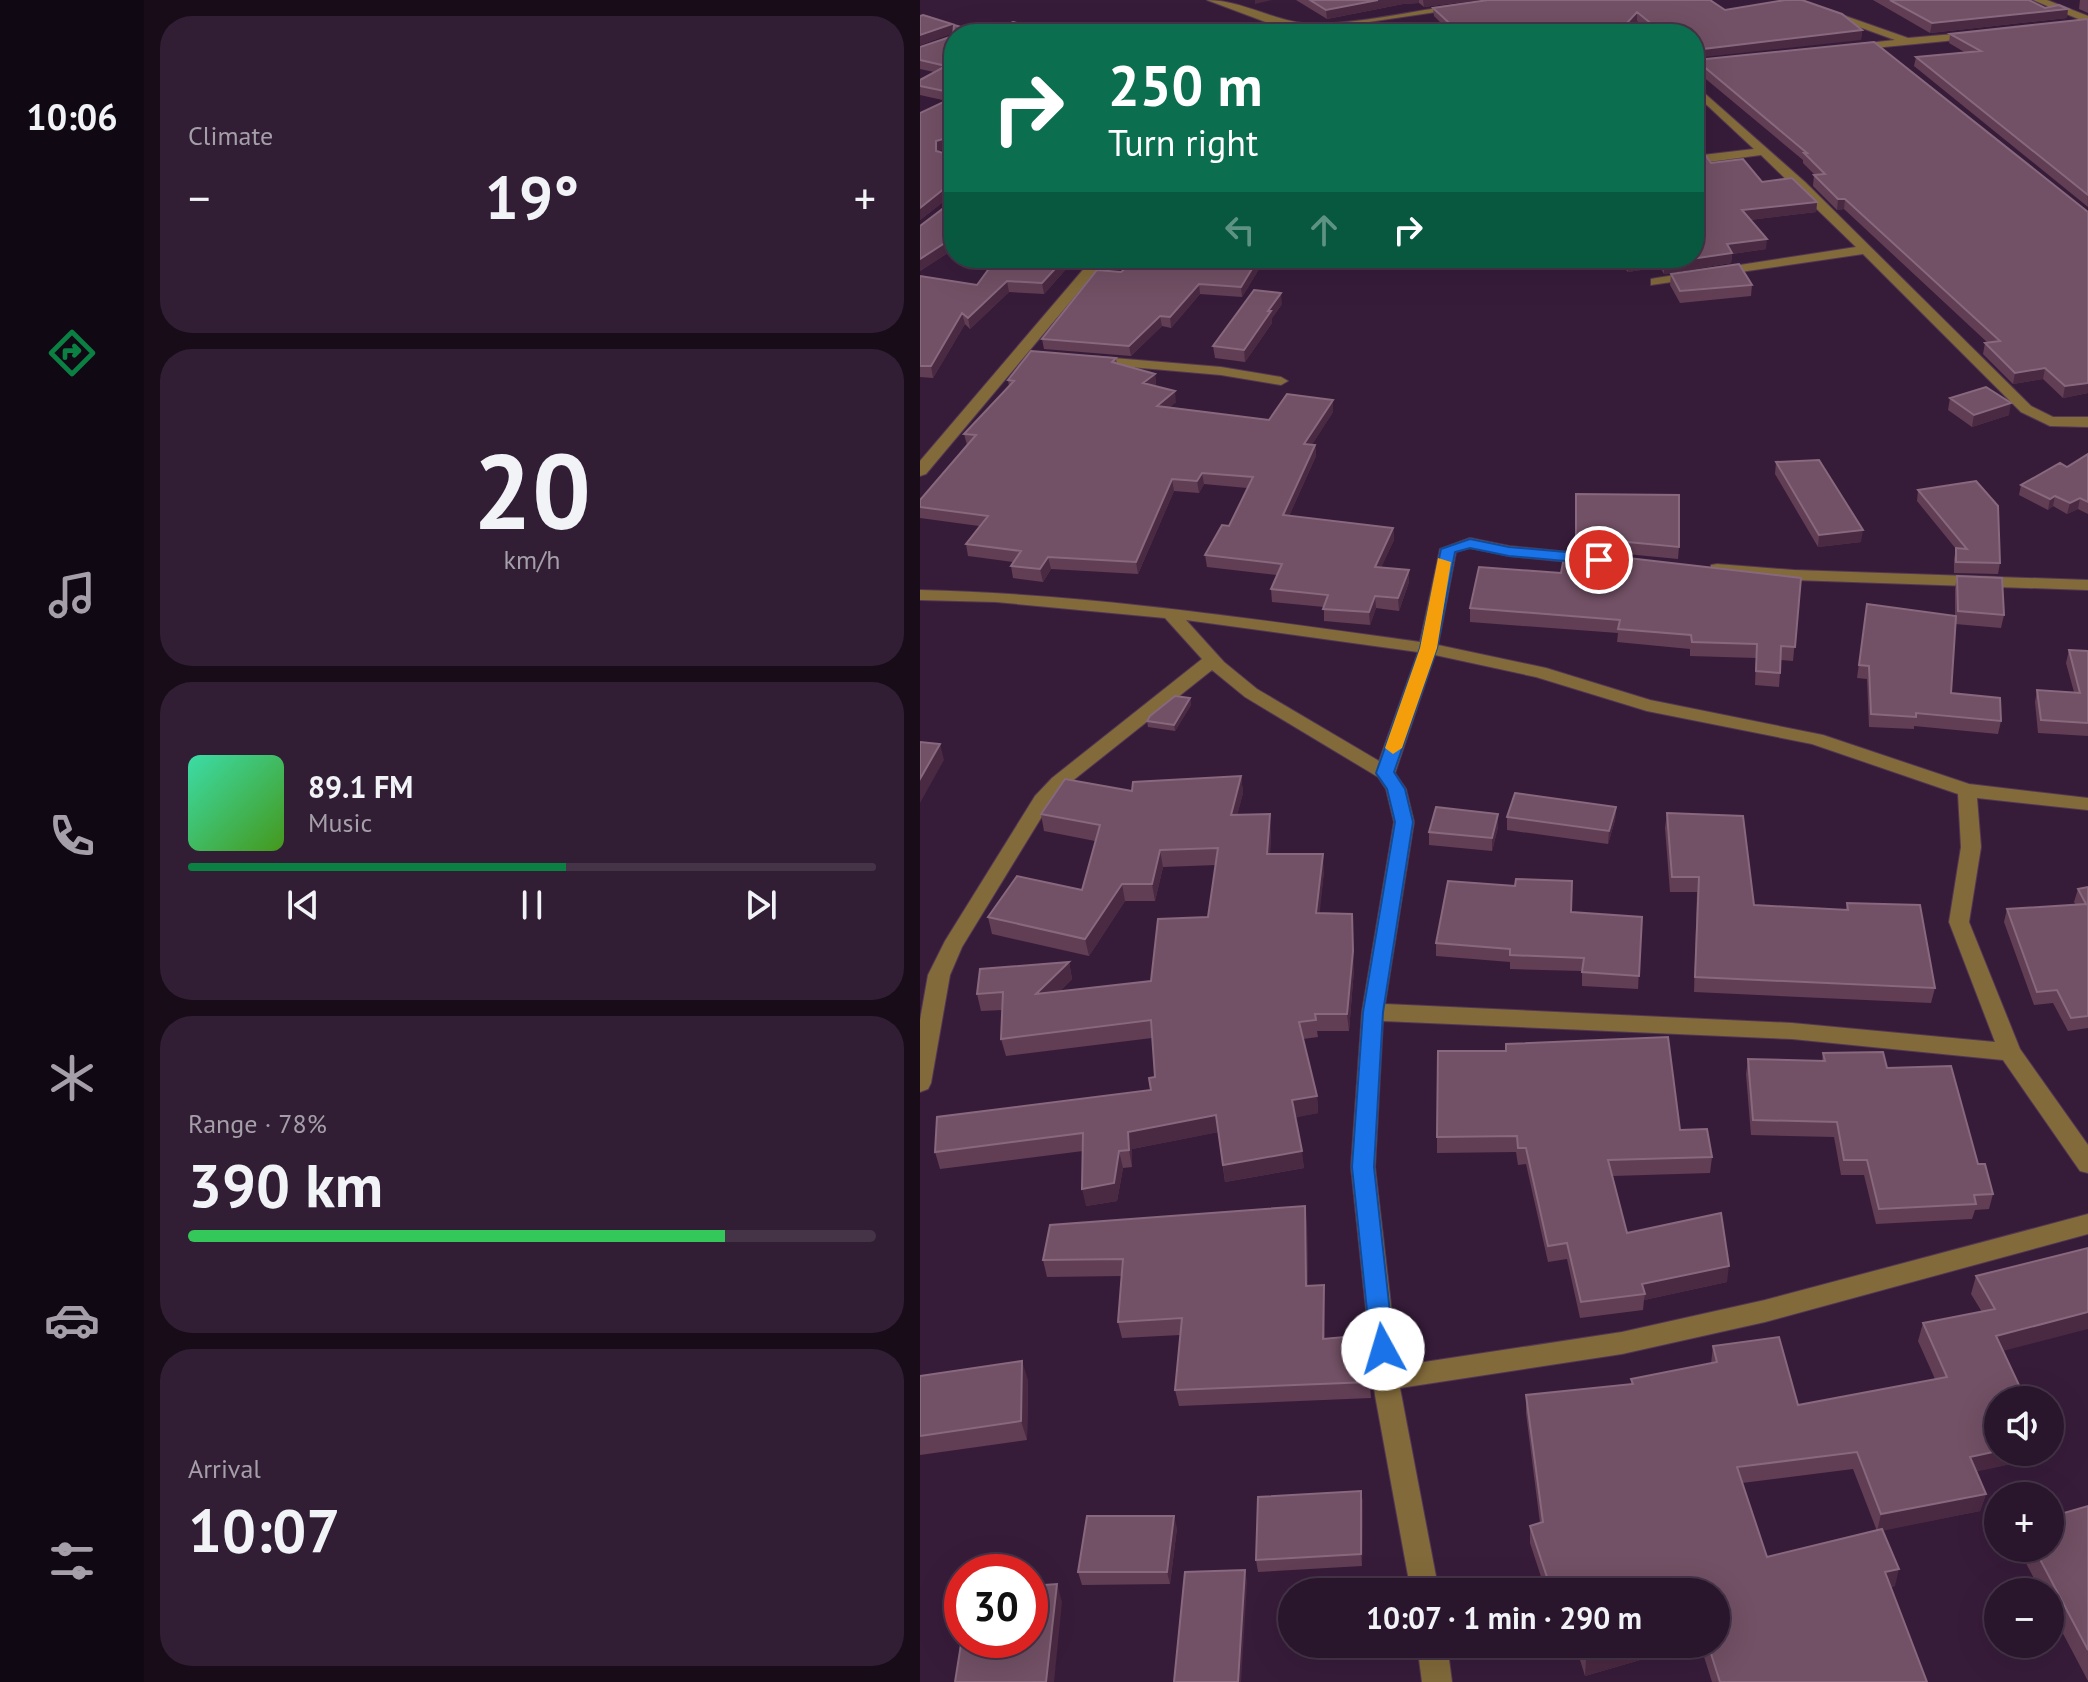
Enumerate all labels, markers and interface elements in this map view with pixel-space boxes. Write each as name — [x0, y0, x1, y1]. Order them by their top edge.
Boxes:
text: 250 m — [1108, 49, 1263, 121]
icon: right — [976, 56, 1080, 160]
text: 10:06 — [26, 93, 118, 140]
text: Climate — [188, 119, 273, 152]
text: Turn right — [1108, 119, 1258, 166]
text: 19° — [485, 158, 579, 236]
text: − — [188, 169, 210, 226]
text: + — [854, 169, 876, 226]
icon: left — [1218, 208, 1262, 252]
icon: ahead — [1302, 208, 1346, 252]
icon: right — [1386, 208, 1430, 252]
icon: directions — [44, 325, 100, 381]
text: 20 — [473, 423, 591, 558]
pin — [1565, 526, 1633, 594]
icon: arrive — [1577, 538, 1621, 582]
text: km/h — [504, 543, 561, 576]
icon: music — [44, 567, 100, 623]
text: 89.1 FM — [308, 767, 413, 806]
text: Music — [308, 806, 372, 839]
icon: phone — [44, 808, 100, 864]
icon: previous — [281, 883, 325, 927]
icon: pause — [510, 883, 554, 927]
icon: next — [739, 883, 783, 927]
icon: climate — [44, 1050, 100, 1106]
text: Range · 78% — [188, 1107, 327, 1140]
text: 390 km — [188, 1146, 383, 1224]
icon: car — [44, 1292, 100, 1348]
position arrow — [1341, 1307, 1425, 1391]
map controls — [1984, 1386, 2064, 1658]
button: sound — [1984, 1386, 2064, 1466]
text: Arrival — [188, 1452, 261, 1485]
button: + — [1984, 1482, 2064, 1562]
text: 10:07 — [188, 1491, 340, 1569]
icon: filters — [44, 1533, 100, 1589]
speed limit sign: 30 — [944, 1554, 1048, 1658]
button: − — [1984, 1578, 2064, 1658]
text: 10:07 · 1 min · 290 m — [1366, 1598, 1642, 1637]

